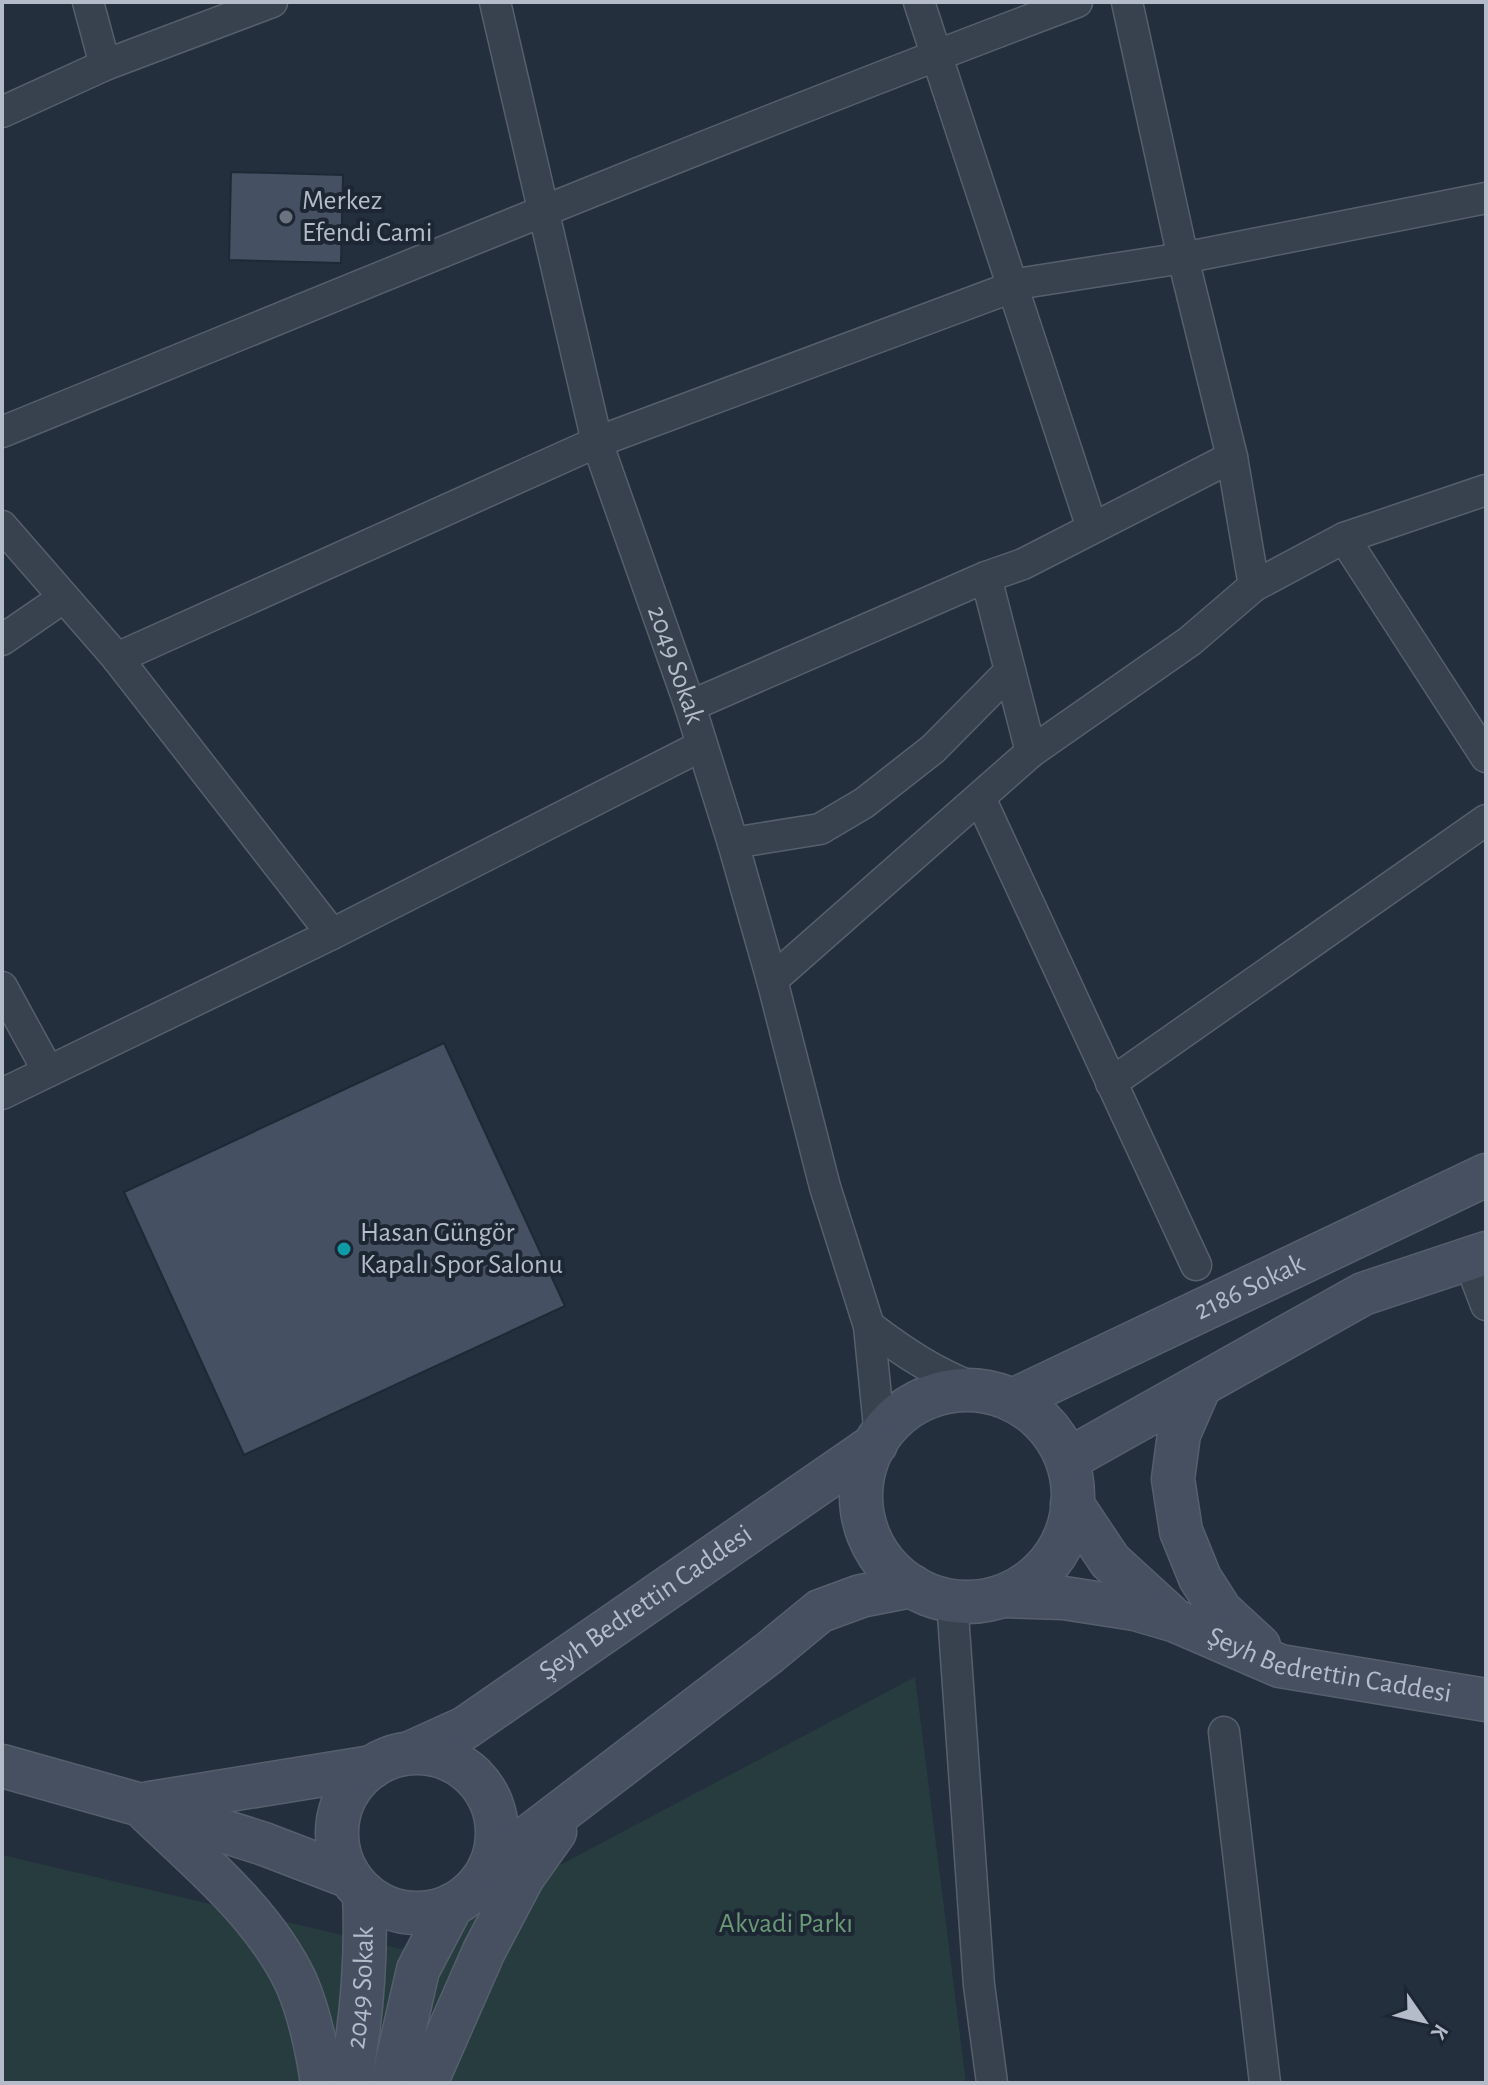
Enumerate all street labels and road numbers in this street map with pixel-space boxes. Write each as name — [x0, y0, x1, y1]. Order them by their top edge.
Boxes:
street label: 2049 Sokak — [642, 602, 709, 728]
street label: 2186 Sokak — [1190, 1249, 1309, 1325]
street label: Şeyh Bedrettin Caddesi — [535, 1520, 757, 1686]
street label: Şeyh Bedrettin Caddesi — [1203, 1622, 1454, 1708]
street label: 2049 Sokak — [342, 1926, 379, 2051]

